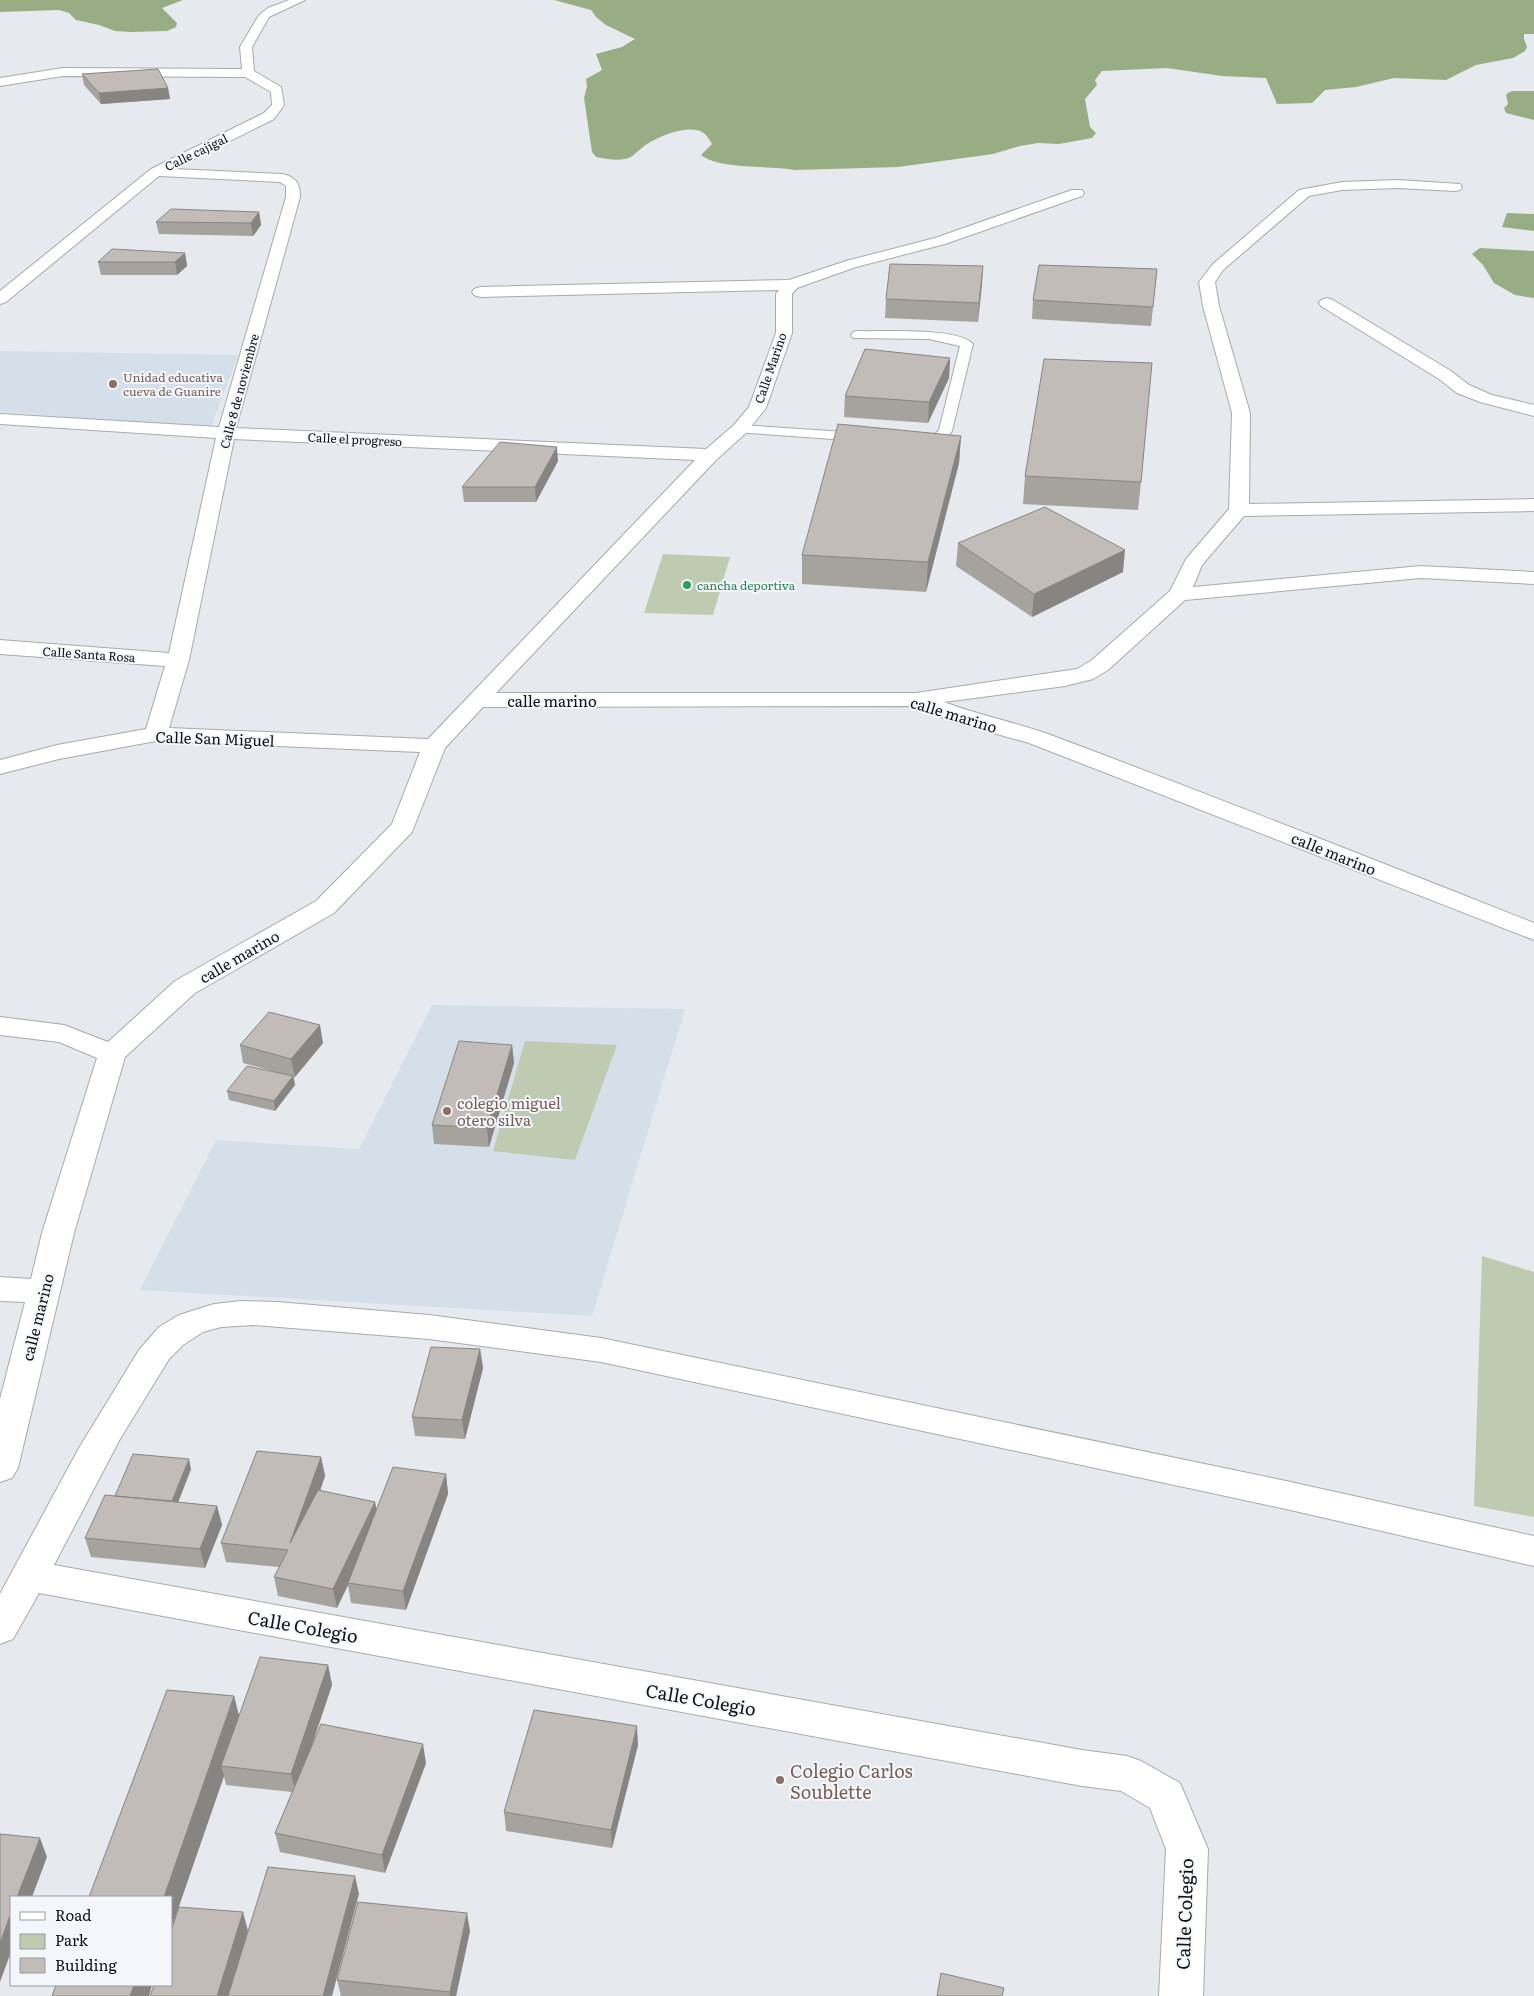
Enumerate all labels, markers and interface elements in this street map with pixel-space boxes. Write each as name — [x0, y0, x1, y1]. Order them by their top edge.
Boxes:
street label: Calle cajigal — [161, 129, 231, 175]
street label: Calle Marino — [749, 330, 791, 406]
street label: Calle 8 de noviembre — [215, 332, 263, 450]
place label: Unidad educativa cueva de Guanire — [123, 368, 223, 400]
marker: Unidad educativa cueva de Guanire — [107, 378, 119, 390]
street label: Calle el progreso — [307, 428, 403, 450]
place label: cancha deportiva — [697, 576, 796, 594]
marker: cancha deportiva — [681, 579, 693, 591]
street label: Calle Santa Rosa — [42, 642, 137, 666]
street label: calle marino — [507, 689, 597, 712]
street label: calle marino — [908, 690, 1000, 738]
street label: Calle San Miguel — [155, 724, 275, 752]
street label: calle marino — [1288, 826, 1380, 880]
street label: calle marino — [195, 924, 284, 988]
place label: colegio miguel otero silva — [457, 1091, 561, 1131]
marker: colegio miguel otero silva — [441, 1105, 453, 1117]
street label: calle marino — [15, 1271, 59, 1363]
street label: Calle Colegio — [246, 1603, 360, 1649]
street label: Calle Colegio — [644, 1676, 758, 1722]
place label: Colegio Carlos Soublette — [790, 1757, 913, 1805]
marker: Colegio Carlos Soublette — [774, 1774, 786, 1786]
street label: Calle Colegio — [1169, 1858, 1199, 1970]
legend — [10, 1896, 172, 1986]
text: Road — [55, 1903, 91, 1926]
text: Park — [55, 1928, 89, 1951]
text: Building — [55, 1953, 117, 1976]

